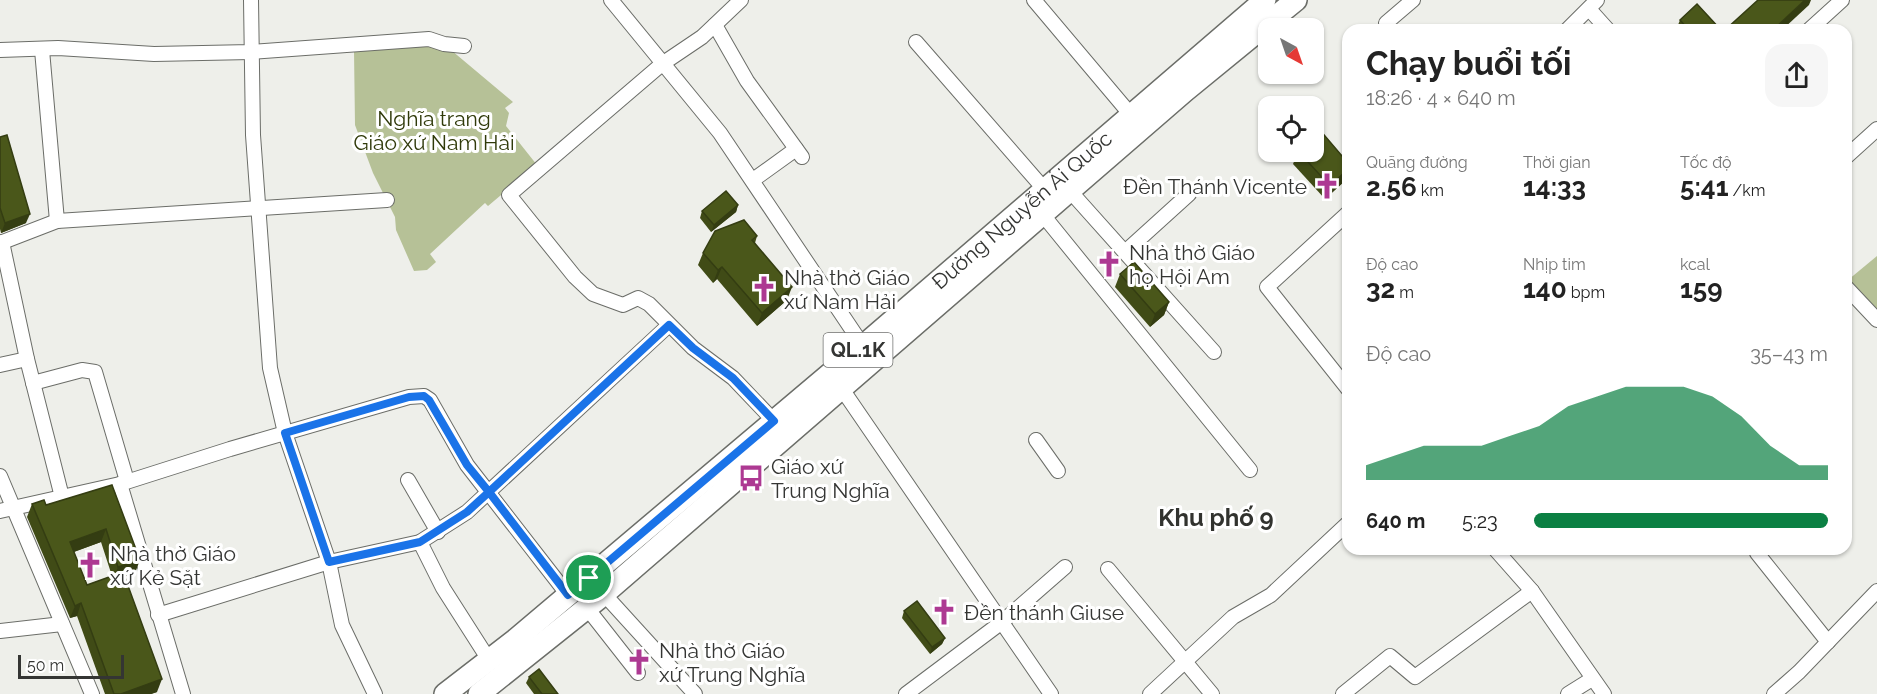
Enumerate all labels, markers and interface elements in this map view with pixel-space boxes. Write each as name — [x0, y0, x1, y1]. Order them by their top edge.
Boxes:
north arrow — [1258, 18, 1324, 84]
map controls — [1258, 18, 1324, 162]
text: Chạy buổi tối — [1366, 44, 1572, 83]
button: share — [1765, 44, 1828, 107]
text: 18:26 · 4 × 640 m — [1366, 86, 1516, 110]
button: locate — [1258, 96, 1324, 162]
park label: Nghĩa trang Giáo xứ Nam Hải — [353, 106, 515, 155]
street label: Đường Nguyễn Ái Quốc — [926, 125, 1116, 294]
text: Quãng đường — [1366, 153, 1468, 172]
text: Thời gian — [1523, 153, 1591, 172]
text: Tốc độ — [1680, 153, 1732, 172]
church icon: Đền Thánh Vicente — [1312, 171, 1342, 201]
text: 2.56 — [1366, 172, 1417, 202]
text: 14:33 — [1523, 172, 1586, 202]
text: 5:41 — [1680, 172, 1729, 202]
place label: Đền Thánh Vicente — [1123, 174, 1307, 199]
text: km — [1417, 181, 1444, 200]
text: /km — [1729, 181, 1765, 200]
place label: Nhà thờ Giáo họ Hội Am — [1129, 240, 1255, 289]
church icon: Nhà thờ Giáo họ Hội Am — [1094, 249, 1124, 279]
text: Độ cao — [1366, 255, 1418, 274]
text: Nhịp tim — [1523, 255, 1586, 274]
text: kcal — [1680, 255, 1710, 274]
place label: Nhà thờ Giáo xứ Nam Hải — [784, 265, 910, 314]
church icon: Nhà thờ Giáo xứ Nam Hải — [749, 274, 779, 304]
text: 32 — [1366, 274, 1395, 304]
text: 140 — [1523, 274, 1567, 304]
text: 159 — [1680, 274, 1723, 304]
text: m — [1395, 283, 1414, 302]
text: bpm — [1567, 283, 1605, 302]
road number: QL.1K — [824, 333, 892, 367]
text: Độ cao — [1366, 342, 1431, 366]
text: 35–43 m — [1750, 342, 1828, 366]
place label: Giáo xứ Trung Nghĩa — [771, 454, 890, 503]
bus stop icon: Giáo xứ Trung Nghĩa — [736, 463, 766, 493]
district label: Khu phố 9 — [1158, 503, 1274, 532]
text: 640 m — [1366, 509, 1425, 533]
text: 5:23 — [1462, 509, 1498, 533]
place label: Nhà thờ Giáo xứ Kẻ Sặt — [110, 541, 236, 590]
church icon: Nhà thờ Giáo xứ Kẻ Sặt — [75, 550, 105, 580]
pin — [563, 552, 614, 603]
icon: arrive — [572, 561, 605, 594]
church icon: Đền thánh Giuse — [929, 597, 959, 627]
place label: Đền thánh Giuse — [964, 600, 1124, 625]
place label: Nhà thờ Giáo xứ Trung Nghĩa — [659, 638, 805, 687]
church icon: Nhà thờ Giáo xứ Trung Nghĩa — [624, 647, 654, 677]
scale bar — [18, 652, 124, 680]
text: 50 m — [27, 656, 64, 675]

